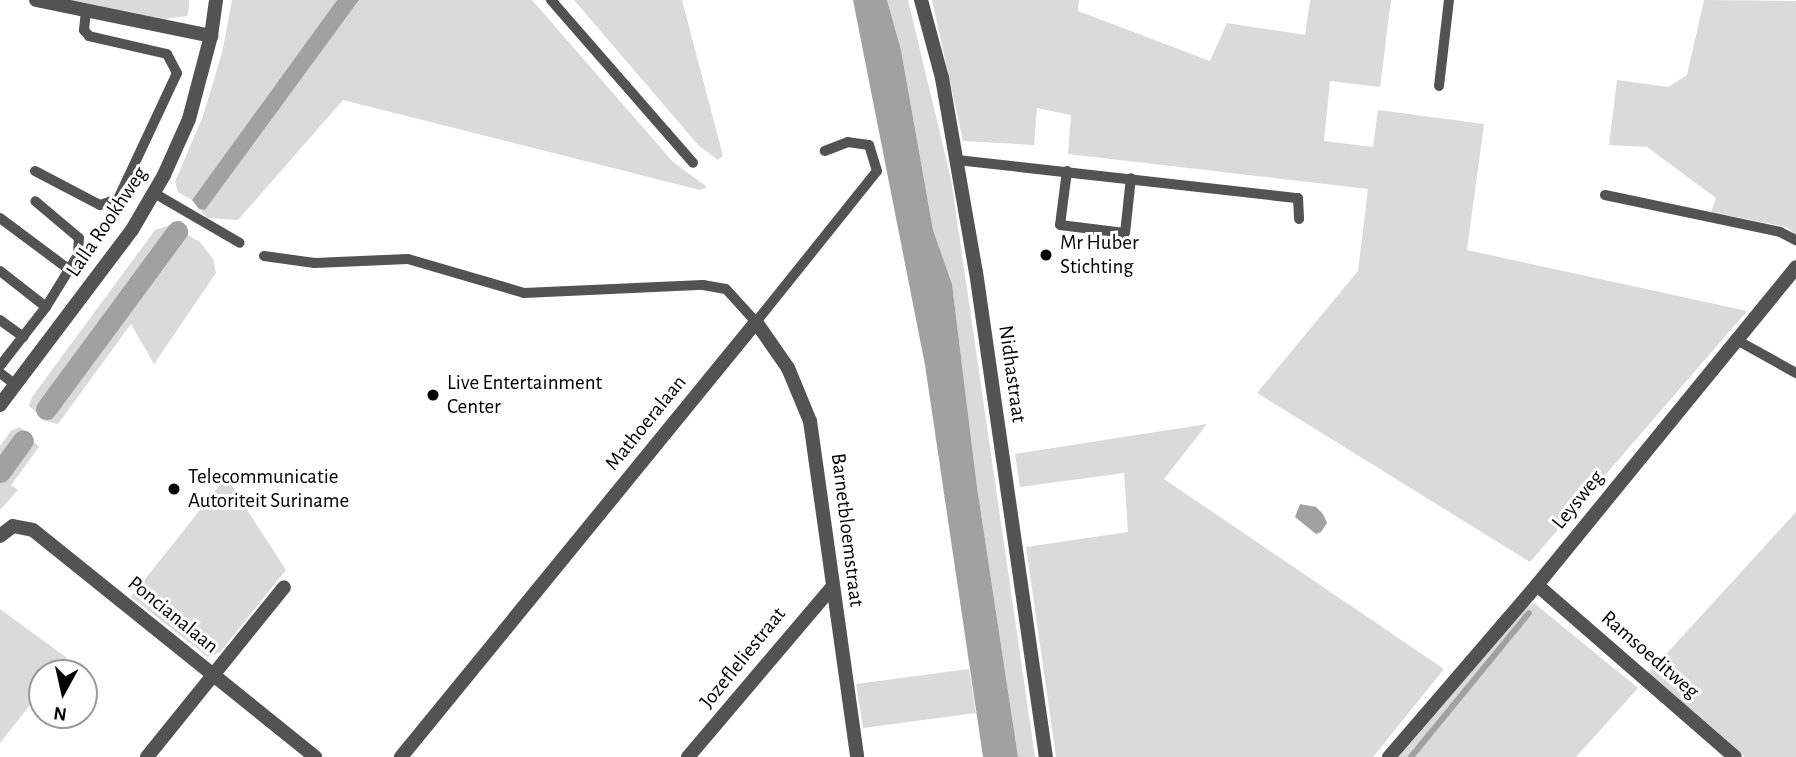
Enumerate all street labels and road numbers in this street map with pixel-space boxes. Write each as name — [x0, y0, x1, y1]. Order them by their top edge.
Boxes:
street label: Lalla Rookhweg — [61, 162, 153, 282]
street label: Nidhastraat — [993, 324, 1031, 424]
street label: Mathoeralaan — [600, 370, 692, 476]
street label: Barnetbloemstraat — [825, 452, 869, 608]
street label: Leysweg — [1547, 465, 1609, 535]
street label: Poncianalaan — [123, 571, 223, 659]
street label: Jozefleliestraat — [695, 602, 791, 714]
street label: Ramsoeditweg — [1596, 606, 1704, 704]

